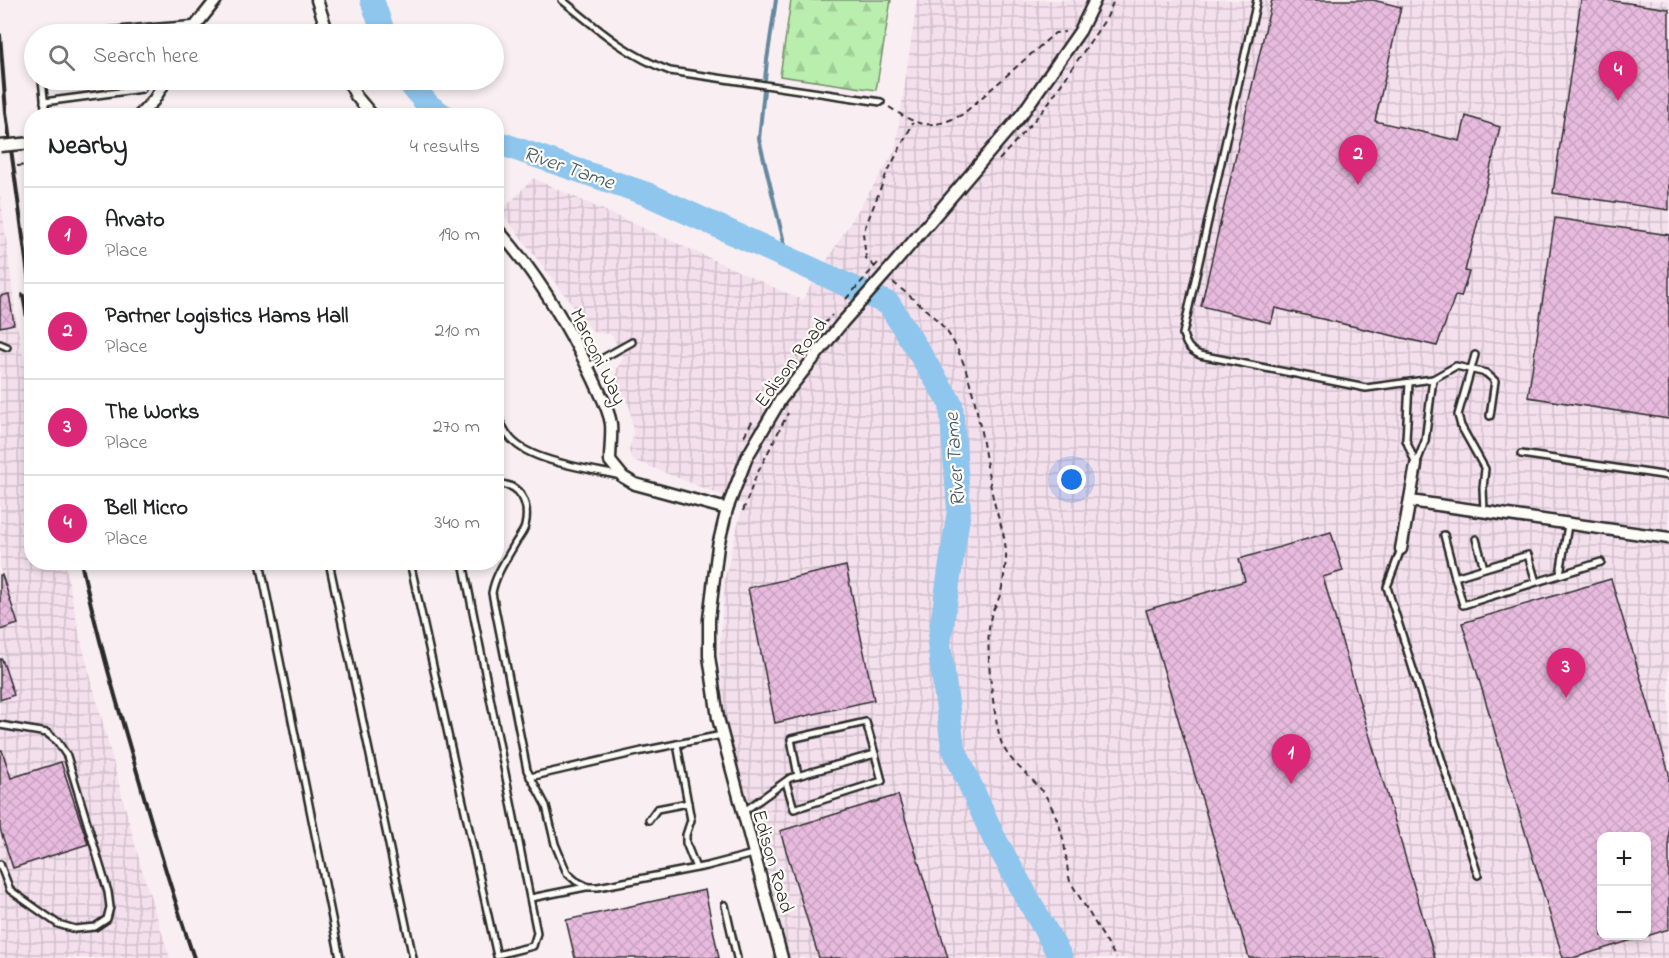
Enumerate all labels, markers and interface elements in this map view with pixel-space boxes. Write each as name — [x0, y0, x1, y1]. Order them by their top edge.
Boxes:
search box — [24, 24, 504, 90]
icon: search — [45, 41, 78, 74]
text: Search here — [93, 41, 198, 73]
pin: 4 — [1598, 51, 1638, 101]
text: Nearby — [48, 128, 127, 166]
text: 4 results — [410, 133, 480, 162]
pin: 2 — [1338, 136, 1378, 185]
water label: River Tame — [519, 139, 619, 199]
text: Arvato — [105, 205, 165, 237]
text: 1 — [64, 221, 71, 250]
text: 190 m — [438, 221, 480, 250]
text: Place — [105, 237, 147, 266]
text: Partner Logistics Hams Hall — [105, 301, 348, 333]
street label: Marconi Way — [561, 304, 633, 410]
street label: Edison Road — [749, 312, 835, 415]
text: 2 — [63, 317, 72, 346]
text: 210 m — [435, 317, 480, 346]
text: Place — [105, 333, 147, 362]
text: The Works — [105, 397, 200, 429]
water label: River Tame — [938, 410, 974, 508]
text: 3 — [63, 413, 72, 442]
text: 270 m — [433, 413, 480, 442]
text: Place — [105, 429, 147, 458]
your location — [1057, 465, 1086, 494]
text: Bell Micro — [105, 493, 188, 525]
text: 4 — [63, 509, 72, 538]
text: 340 m — [434, 509, 480, 538]
text: Place — [105, 525, 147, 554]
pin: 3 — [1546, 648, 1586, 698]
pin: 1 — [1272, 734, 1310, 784]
street label: Edison Road — [743, 807, 800, 917]
map controls — [1597, 832, 1651, 940]
button: + — [1597, 832, 1651, 886]
button: − — [1597, 886, 1651, 940]

